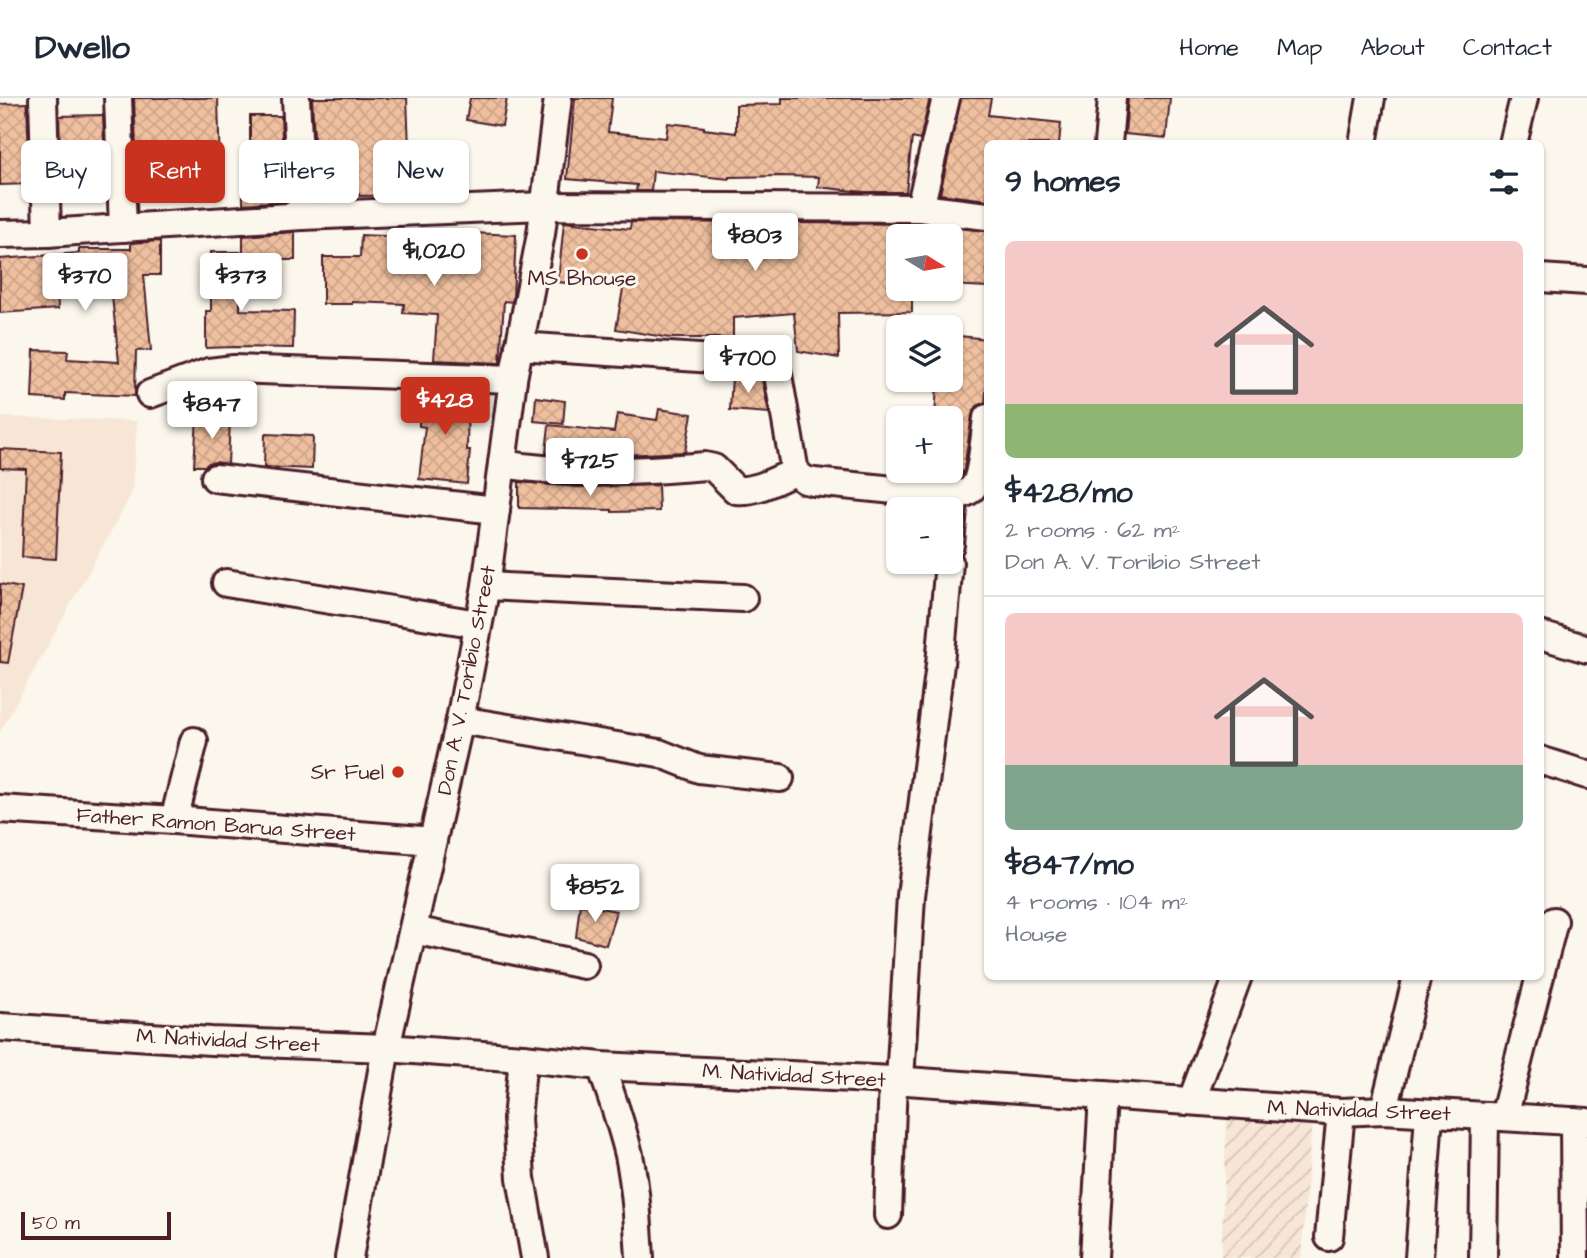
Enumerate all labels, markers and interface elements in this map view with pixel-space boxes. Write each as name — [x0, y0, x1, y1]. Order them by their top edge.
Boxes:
text: Dwello — [35, 25, 130, 71]
text: Home — [1179, 31, 1239, 65]
text: Map — [1277, 31, 1322, 65]
text: About — [1360, 31, 1425, 65]
text: Contact — [1463, 31, 1552, 65]
chip: Buy — [21, 140, 111, 203]
chip: Rent — [125, 140, 225, 203]
chip: Filters — [239, 140, 359, 203]
chip: New — [373, 140, 469, 203]
text: 9 homes — [1005, 161, 1120, 203]
icon: filters — [1485, 163, 1523, 201]
pin: $803 — [714, 214, 796, 273]
text: $803 — [728, 220, 782, 252]
north arrow — [886, 224, 962, 301]
map controls — [886, 224, 963, 574]
pin: $1,020 — [377, 228, 491, 288]
text: $1,020 — [403, 235, 465, 267]
marker: MS Bhouse — [574, 246, 590, 262]
pin: $370 — [44, 254, 126, 313]
pin: $373 — [200, 254, 282, 313]
text: $370 — [58, 260, 112, 292]
text: $373 — [216, 260, 266, 292]
place label: MS Bhouse — [528, 264, 636, 293]
icon: home — [1201, 287, 1327, 413]
button: layers — [886, 315, 963, 392]
pin: $700 — [707, 336, 789, 395]
text: $700 — [720, 342, 776, 374]
pin: $428 — [404, 378, 486, 437]
pin: $847 — [171, 382, 253, 441]
text: $428 — [417, 384, 473, 416]
text: $847 — [183, 388, 241, 420]
button: + — [886, 406, 963, 483]
pin: $725 — [549, 438, 631, 498]
text: $725 — [562, 445, 618, 477]
text: $428/mo — [1005, 472, 1133, 514]
button: − — [886, 497, 963, 574]
text: 2 rooms · 62 m² — [1005, 514, 1180, 546]
text: Don A. V. Toribio Street — [1005, 546, 1261, 578]
street label: Don A. V. Toribio Street — [430, 562, 503, 797]
icon: home — [1201, 659, 1327, 785]
place label: Sr Fuel — [311, 758, 384, 787]
marker: Sr Fuel — [390, 764, 406, 780]
street label: Father Ramon Barua Street — [75, 800, 357, 849]
text: $847/mo — [1005, 844, 1134, 886]
pin: $852 — [554, 864, 636, 924]
text: $852 — [566, 871, 624, 903]
text: 4 rooms · 104 m² — [1005, 886, 1188, 918]
text: House — [1005, 918, 1068, 950]
street label: M. Natividad Street — [135, 1021, 321, 1060]
street label: M. Natividad Street — [701, 1056, 887, 1095]
street label: M. Natividad Street — [1267, 1093, 1452, 1128]
scale bar — [21, 1209, 172, 1241]
text: 50 m — [32, 1210, 80, 1237]

